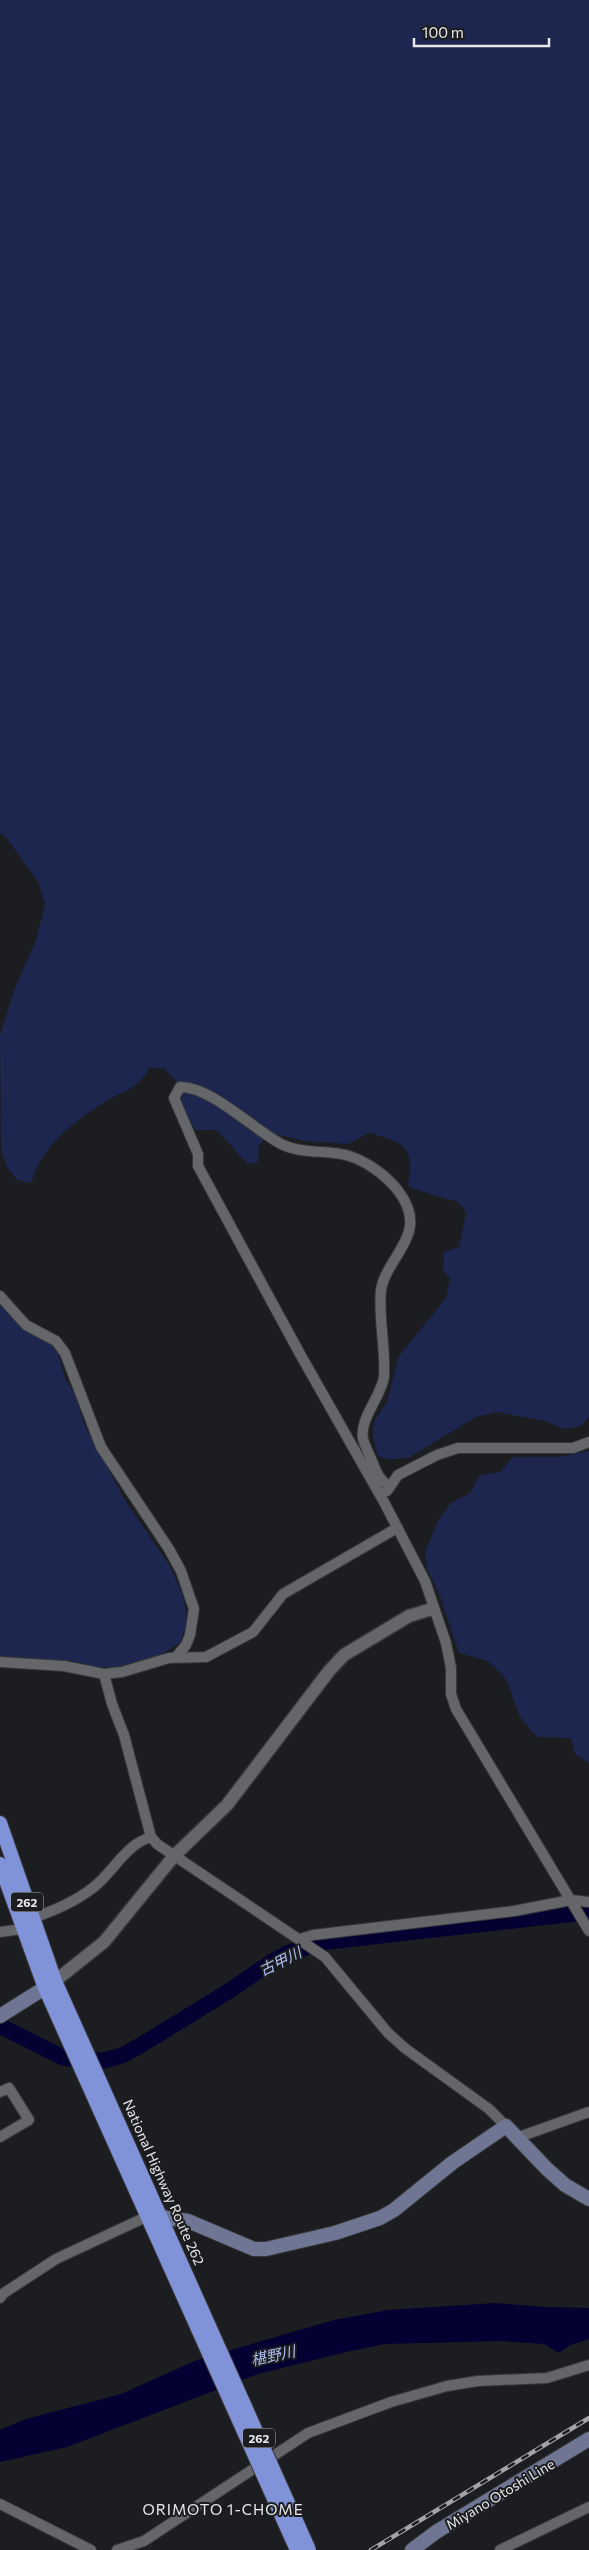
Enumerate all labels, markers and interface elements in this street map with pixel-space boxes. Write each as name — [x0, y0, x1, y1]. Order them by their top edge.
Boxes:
scale bar — [414, 15, 549, 47]
text: 100 m — [422, 23, 464, 41]
road number: 262 — [11, 1892, 43, 1911]
water label: 古甲川 — [256, 1942, 306, 1979]
street label: National Highway Route 262 — [120, 2096, 208, 2268]
water label: 椹野川 — [249, 2341, 299, 2368]
road number: 262 — [243, 2428, 275, 2448]
street label: Miyano Otoshi Line — [443, 2455, 557, 2533]
district label: ORIMOTO 1-CHOME — [142, 2500, 304, 2518]

